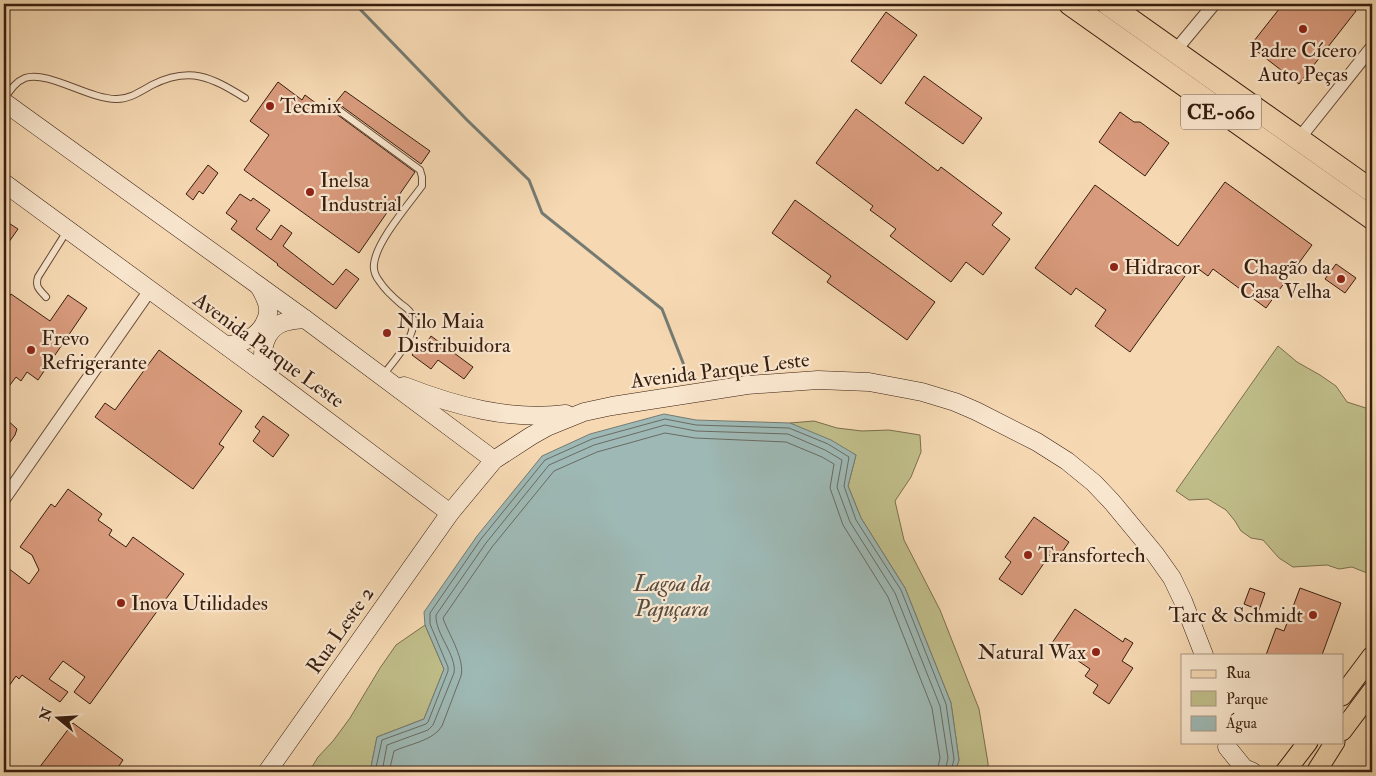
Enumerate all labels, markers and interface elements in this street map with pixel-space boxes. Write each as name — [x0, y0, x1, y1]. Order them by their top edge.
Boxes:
marker: Padre Cícero Auto Peças — [1297, 23, 1309, 35]
place label: Padre Cícero Auto Peças — [1249, 37, 1357, 88]
place label: Tecmix — [280, 93, 342, 120]
road number: CE-060 — [1181, 94, 1261, 130]
marker: Tecmix — [264, 100, 276, 112]
place label: Inelsa Industrial — [320, 167, 403, 218]
marker: Inelsa Industrial — [304, 186, 316, 198]
place label: Hidracor — [1124, 254, 1200, 281]
place label: Chagão da Casa Velha — [1240, 254, 1331, 305]
marker: Hidracor — [1108, 261, 1120, 273]
marker: Chagão da Casa Velha — [1335, 273, 1347, 285]
street label: Avenida Parque Leste — [187, 286, 350, 414]
place label: Nilo Maia Distribuidora — [397, 308, 511, 359]
place label: Frevo Refrigerante — [41, 325, 147, 376]
marker: Nilo Maia Distribuidora — [381, 327, 393, 339]
marker: Frevo Refrigerante — [25, 344, 37, 356]
street label: Avenida Parque Leste — [628, 346, 811, 395]
place label: Transfortech — [1038, 542, 1145, 569]
marker: Transfortech — [1022, 549, 1034, 561]
water label: Lagoa da Pajuçara — [633, 570, 710, 623]
street label: Rua Leste 2 — [301, 581, 380, 679]
place label: Inova Utilidades — [131, 590, 268, 617]
marker: Inova Utilidades — [115, 597, 127, 609]
place label: Tarc & Schmidt — [1168, 602, 1303, 629]
marker: Tarc & Schmidt — [1307, 609, 1319, 621]
place label: Natural Wax — [978, 639, 1087, 666]
marker: Natural Wax — [1090, 646, 1102, 658]
legend — [1181, 654, 1344, 744]
text: Rua — [1226, 664, 1251, 683]
text: Parque — [1226, 690, 1268, 709]
north arrow — [32, 694, 82, 744]
text: N — [36, 705, 56, 724]
text: Água — [1225, 712, 1258, 733]

